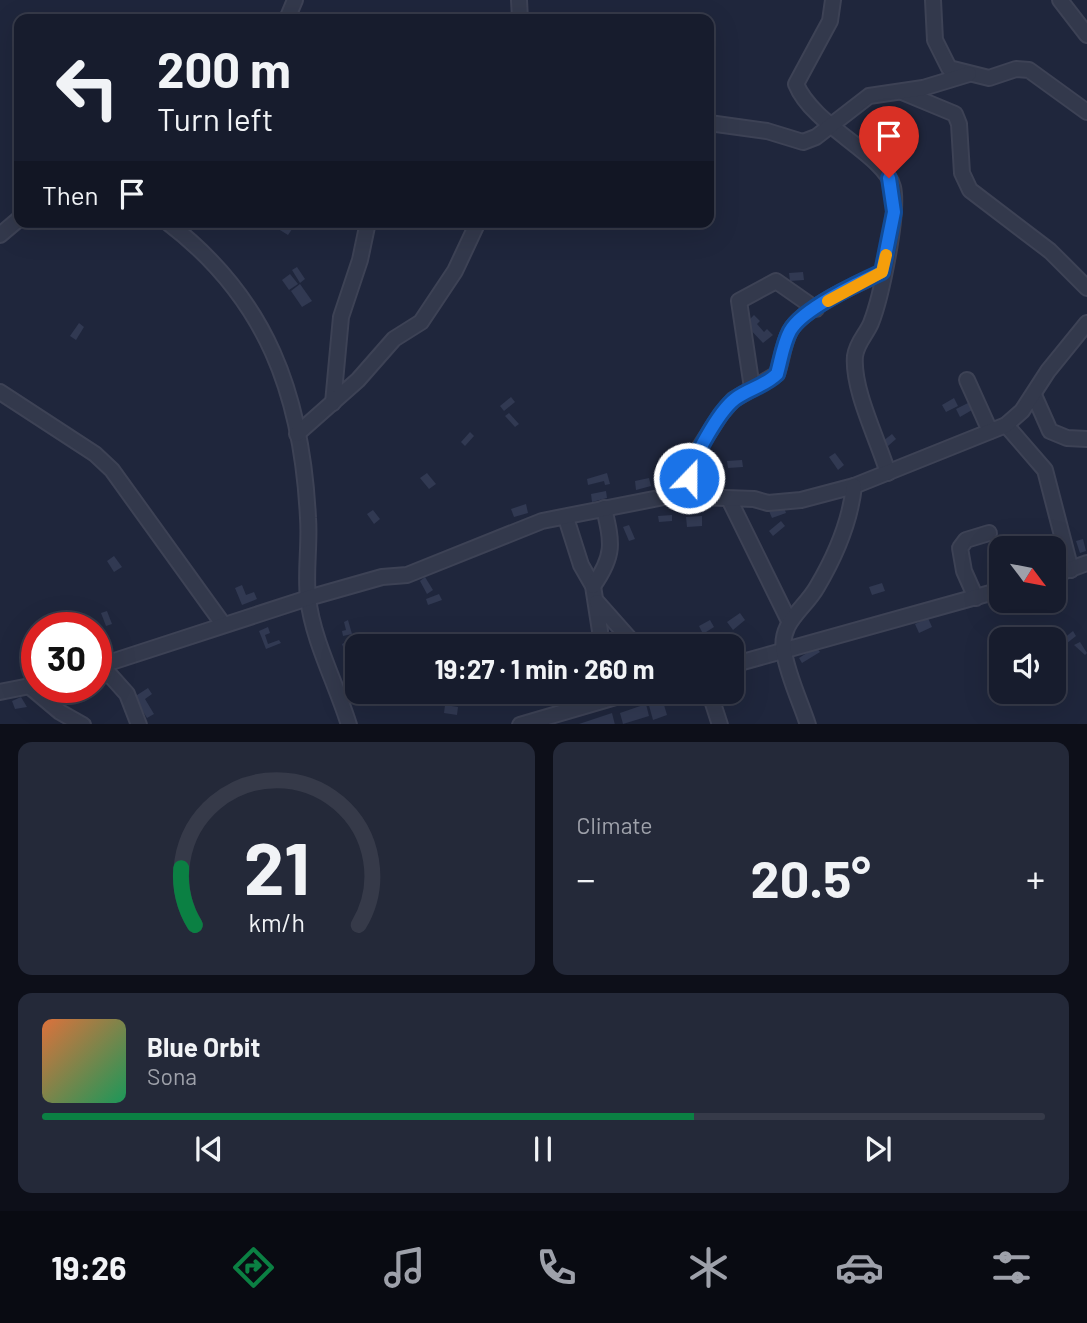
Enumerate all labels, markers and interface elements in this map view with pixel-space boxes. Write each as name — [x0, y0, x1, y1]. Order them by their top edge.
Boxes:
text: 200 m — [157, 39, 291, 98]
icon: left — [42, 42, 133, 133]
text: Turn left — [157, 99, 274, 137]
pin — [859, 106, 919, 178]
icon: arrive — [870, 117, 908, 155]
icon: arrive — [113, 175, 151, 213]
text: Then — [42, 179, 99, 210]
position arrow — [652, 441, 726, 515]
north arrow — [989, 536, 1066, 612]
map controls — [989, 536, 1066, 704]
speed limit sign: 30 — [21, 612, 112, 703]
button: sound — [989, 627, 1066, 704]
text: 19:27 · 1 min · 260 m — [434, 653, 655, 684]
text: Climate — [577, 811, 653, 839]
text: 21 — [243, 822, 309, 910]
text: 20.5° — [751, 846, 871, 908]
text: − — [577, 855, 596, 901]
text: + — [1026, 855, 1045, 901]
text: km/h — [248, 906, 305, 936]
text: Blue Orbit — [147, 1031, 260, 1062]
text: Sona — [147, 1062, 197, 1090]
icon: previous — [190, 1130, 228, 1168]
icon: pause — [524, 1130, 562, 1168]
icon: next — [859, 1130, 897, 1168]
icon: directions — [229, 1243, 278, 1292]
icon: music — [380, 1243, 429, 1292]
icon: phone — [532, 1243, 581, 1292]
icon: climate — [684, 1243, 733, 1292]
icon: car — [835, 1243, 884, 1292]
icon: filters — [987, 1243, 1036, 1292]
text: 19:26 — [51, 1248, 126, 1286]

